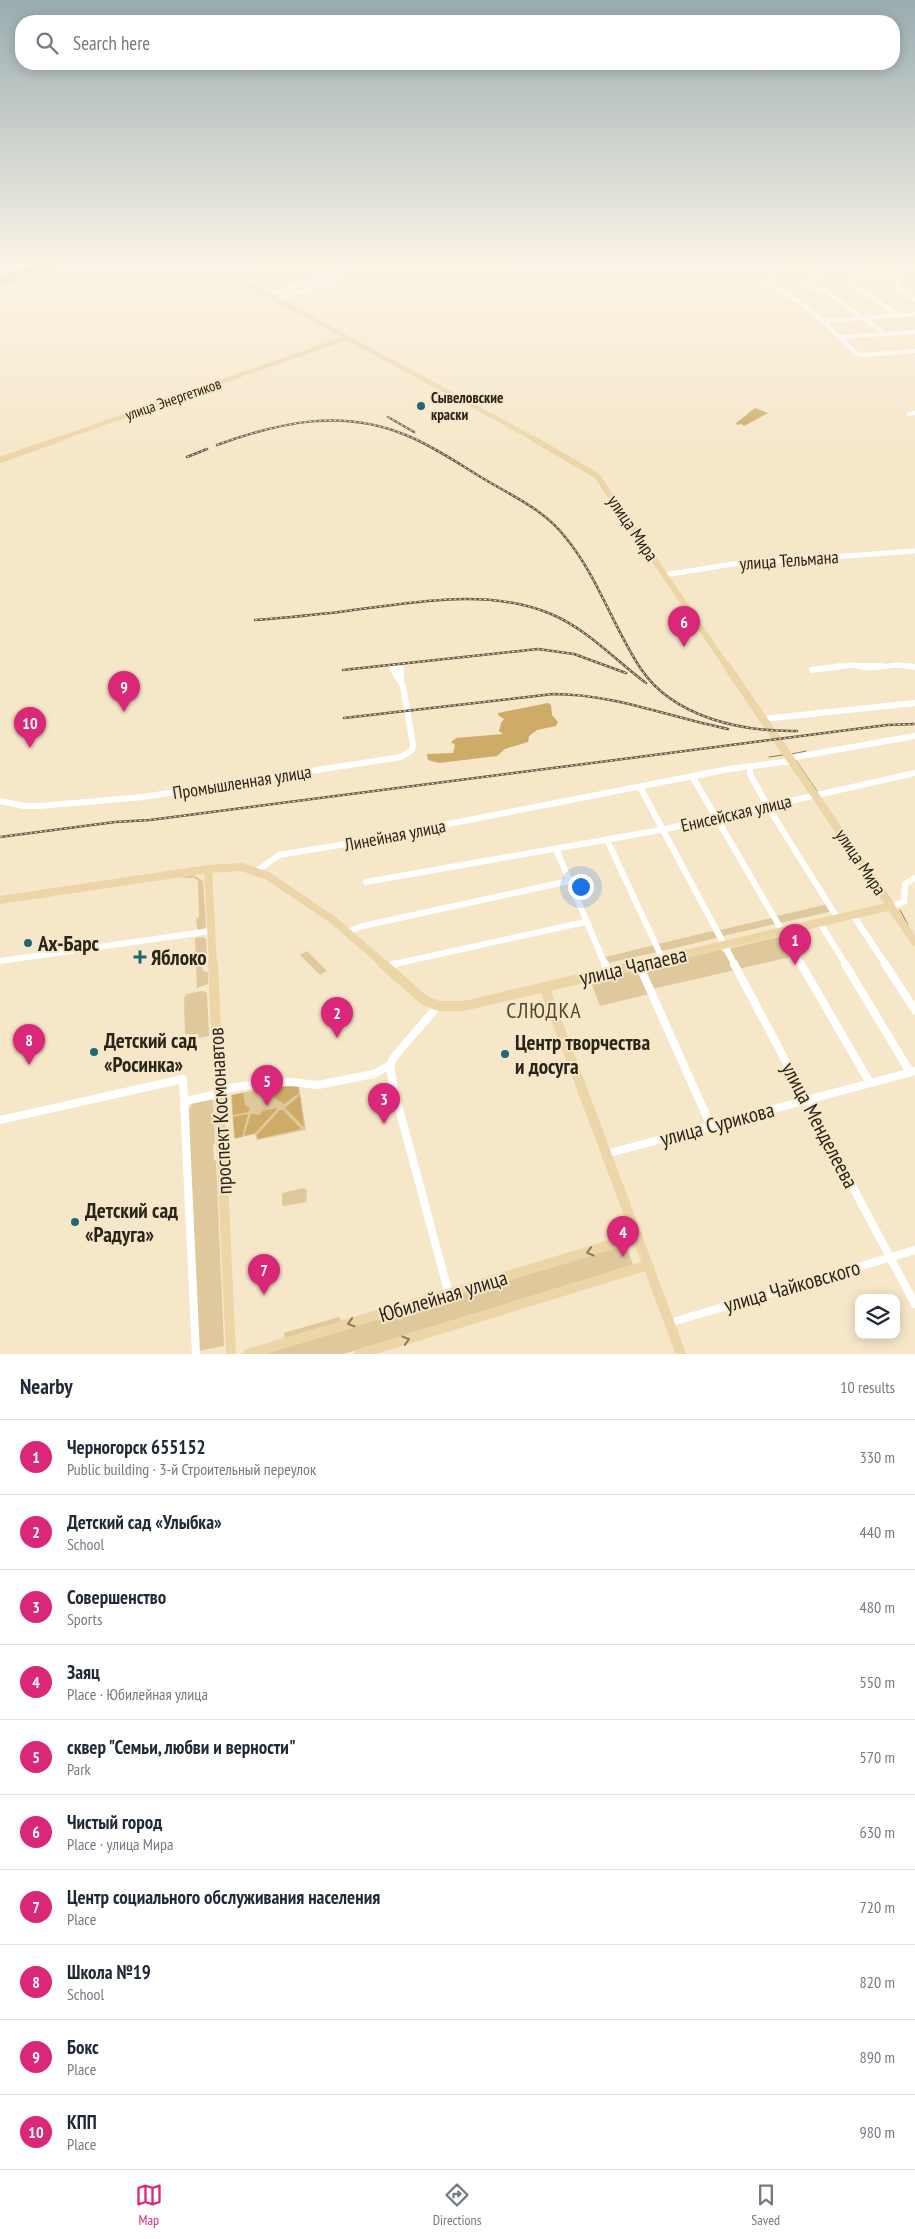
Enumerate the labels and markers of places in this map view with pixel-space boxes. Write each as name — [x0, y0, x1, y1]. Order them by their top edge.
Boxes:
place label: Сывеловские краски — [431, 388, 503, 424]
marker: Сывеловские краски — [415, 400, 427, 412]
pin: 6 — [668, 606, 700, 647]
pin: 9 — [108, 671, 140, 712]
pin: 10 — [14, 707, 46, 748]
pin: 1 — [779, 924, 811, 965]
place label: Ах-Барс — [37, 930, 100, 957]
marker: Ах-Барс — [22, 937, 34, 949]
place label: Яблоко — [151, 944, 207, 971]
marker: Яблоко — [133, 950, 147, 964]
pin: 2 — [321, 997, 353, 1038]
pin: 8 — [13, 1024, 45, 1065]
place label: Детский сад «Росинка» — [104, 1027, 197, 1078]
place label: Центр творчества и досуга — [515, 1029, 650, 1080]
marker: Детский сад «Росинка» — [88, 1046, 100, 1058]
marker: Центр творчества и досуга — [499, 1048, 511, 1060]
pin: 5 — [251, 1065, 283, 1106]
pin: 3 — [368, 1083, 400, 1124]
place label: Детский сад «Радуга» — [85, 1197, 178, 1248]
marker: Детский сад «Радуга» — [69, 1216, 81, 1228]
pin: 4 — [607, 1216, 639, 1257]
pin: 7 — [248, 1254, 280, 1295]

